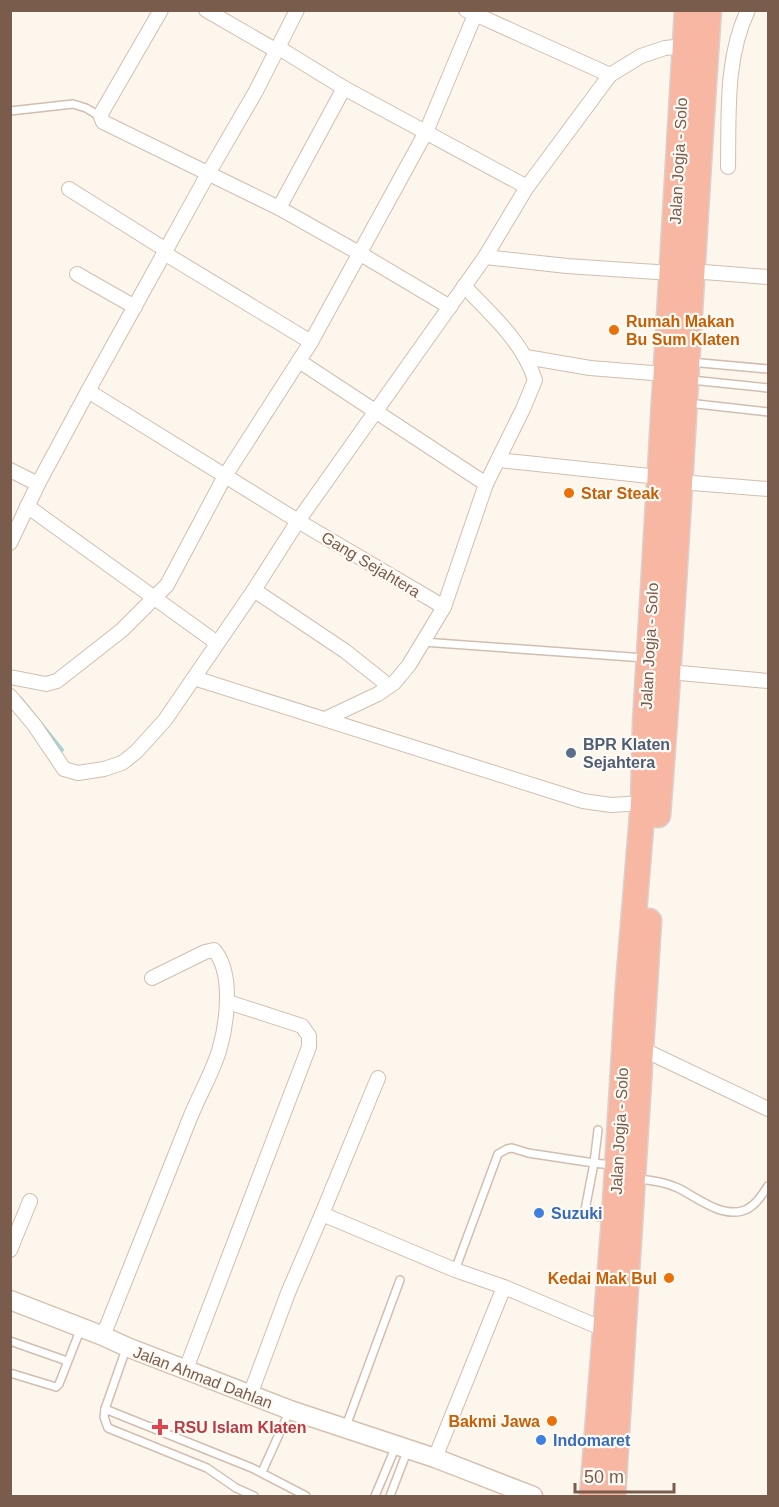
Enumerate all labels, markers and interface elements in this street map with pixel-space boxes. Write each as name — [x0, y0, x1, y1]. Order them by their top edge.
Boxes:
street label: Jalan Jogja - Solo — [667, 97, 690, 225]
place label: Rumah Makan Bu Sum Klaten — [626, 313, 740, 348]
marker: Rumah Makan Bu Sum Klaten — [607, 323, 621, 337]
place label: Star Steak — [581, 485, 659, 502]
marker: Star Steak — [562, 486, 576, 500]
street label: Gang Sejahtera — [318, 528, 423, 601]
street label: Jalan Jogja - Solo — [638, 582, 661, 710]
place label: BPR Klaten Sejahtera — [583, 736, 670, 771]
marker: BPR Klaten Sejahtera — [564, 746, 578, 760]
street label: Jalan Jogja - Solo — [608, 1067, 631, 1195]
place label: Suzuki — [551, 1205, 603, 1222]
marker: Suzuki — [532, 1206, 546, 1220]
place label: Kedai Mak Bul — [548, 1270, 657, 1287]
marker: Kedai Mak Bul — [662, 1271, 676, 1285]
street label: Jalan Ahmad Dahlan — [131, 1343, 275, 1412]
place label: Bakmi Jawa — [448, 1413, 540, 1430]
marker: Bakmi Jawa — [545, 1414, 559, 1428]
marker: RSU Islam Klaten — [151, 1418, 169, 1436]
place label: RSU Islam Klaten — [174, 1419, 306, 1436]
place label: Indomaret — [553, 1432, 631, 1449]
marker: Indomaret — [534, 1433, 548, 1447]
scale bar — [575, 1456, 674, 1494]
text: 50 m — [584, 1467, 624, 1487]

